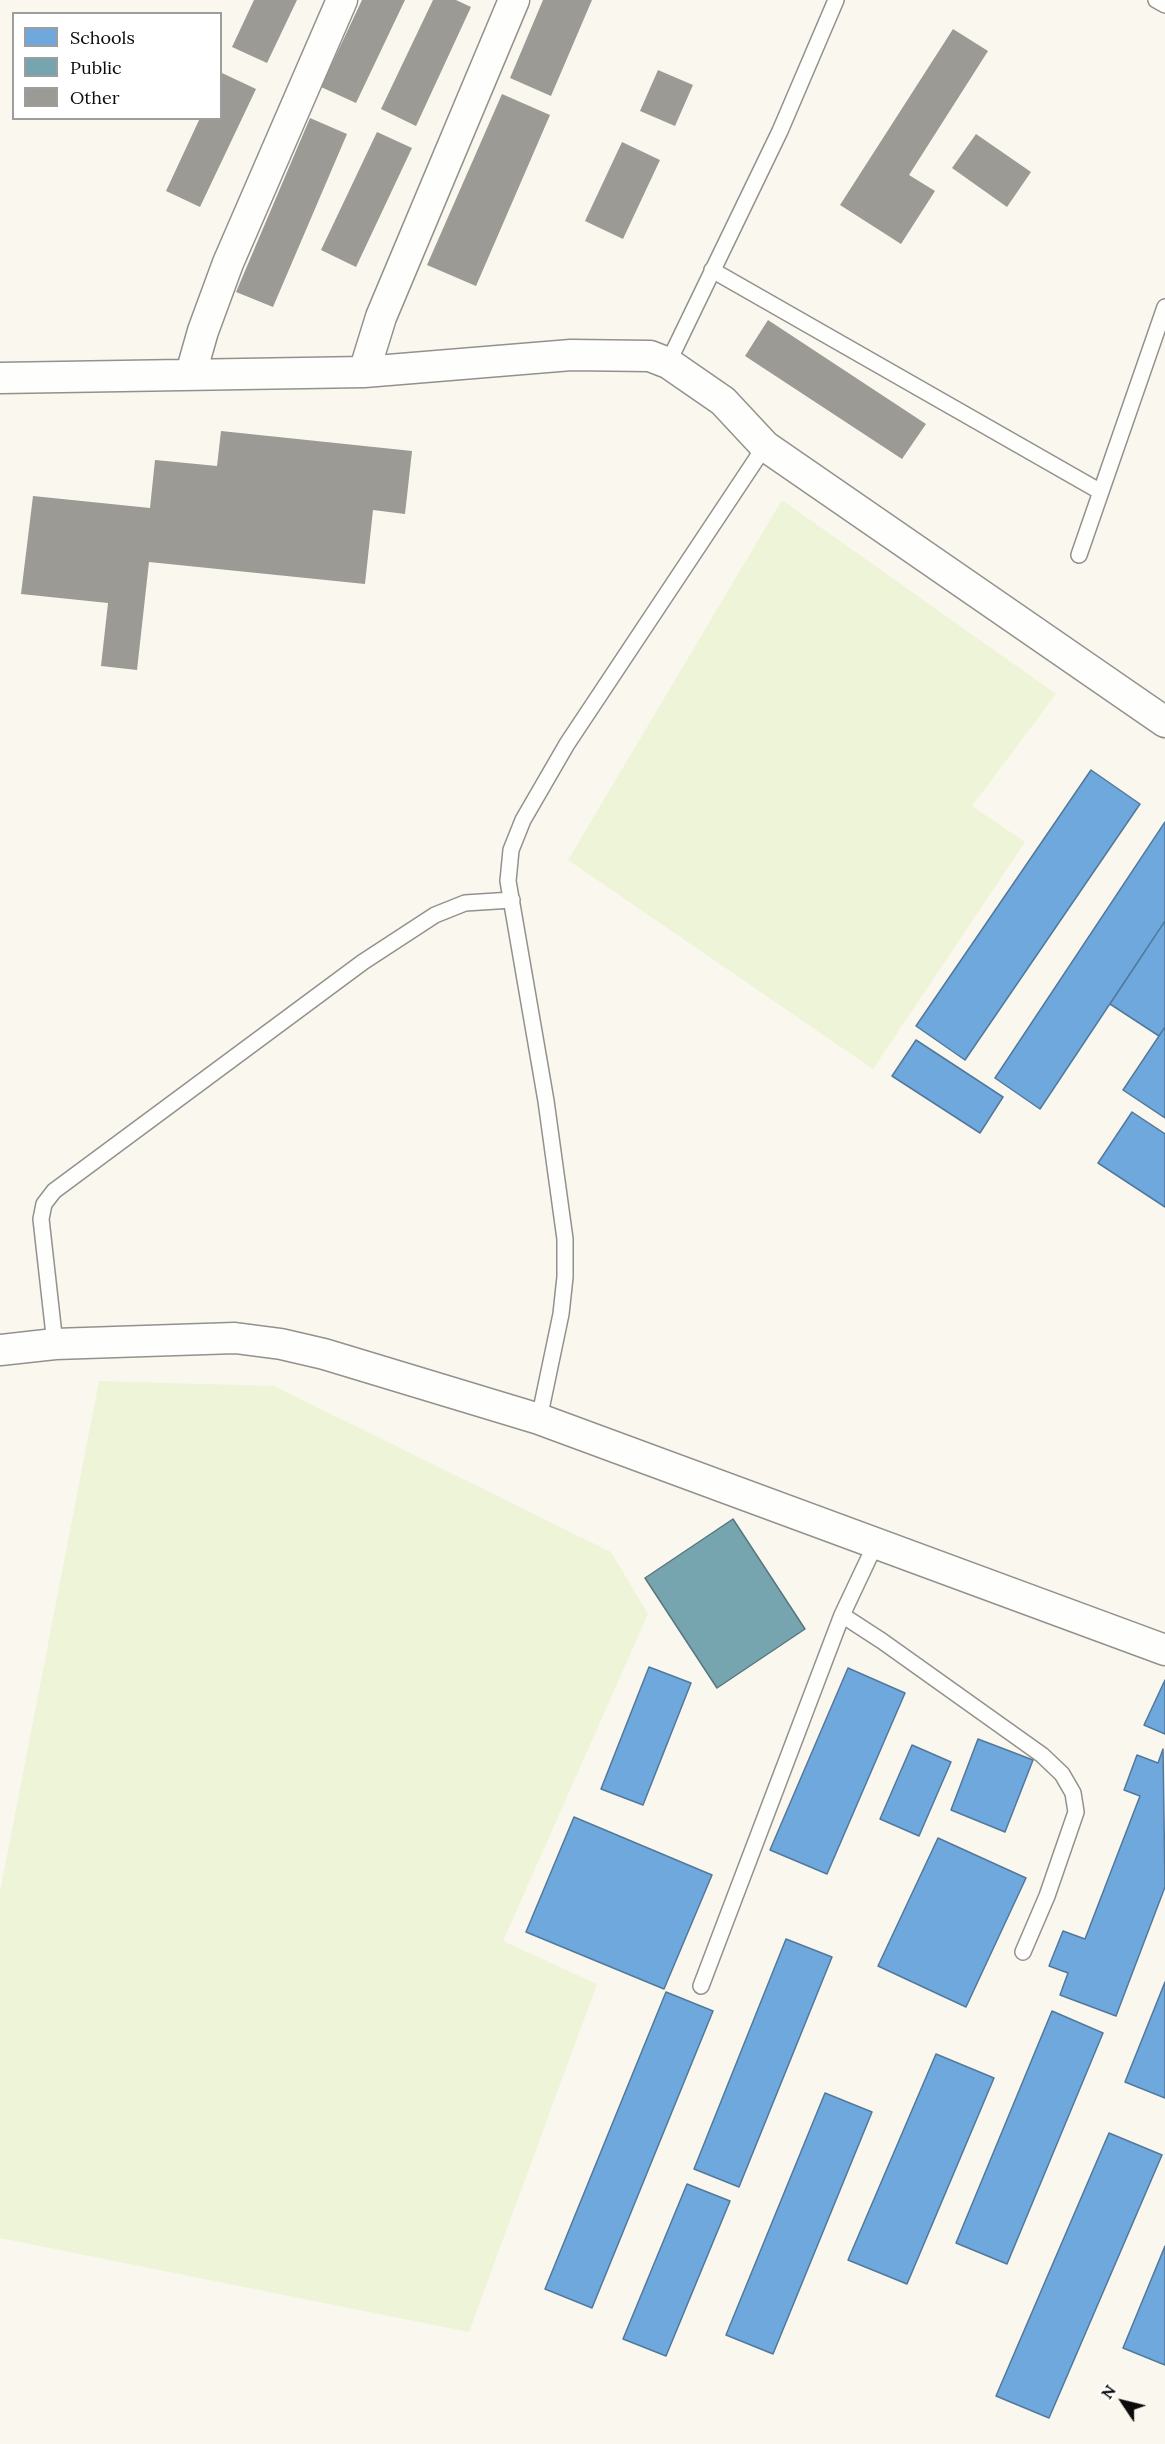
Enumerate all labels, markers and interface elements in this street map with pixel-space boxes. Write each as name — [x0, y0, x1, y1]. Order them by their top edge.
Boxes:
legend — [12, 12, 222, 120]
text: Schools — [70, 26, 135, 49]
text: Public — [70, 56, 122, 79]
text: Other — [70, 86, 120, 109]
north arrow — [1093, 2372, 1153, 2432]
text: N — [1097, 2381, 1120, 2402]

